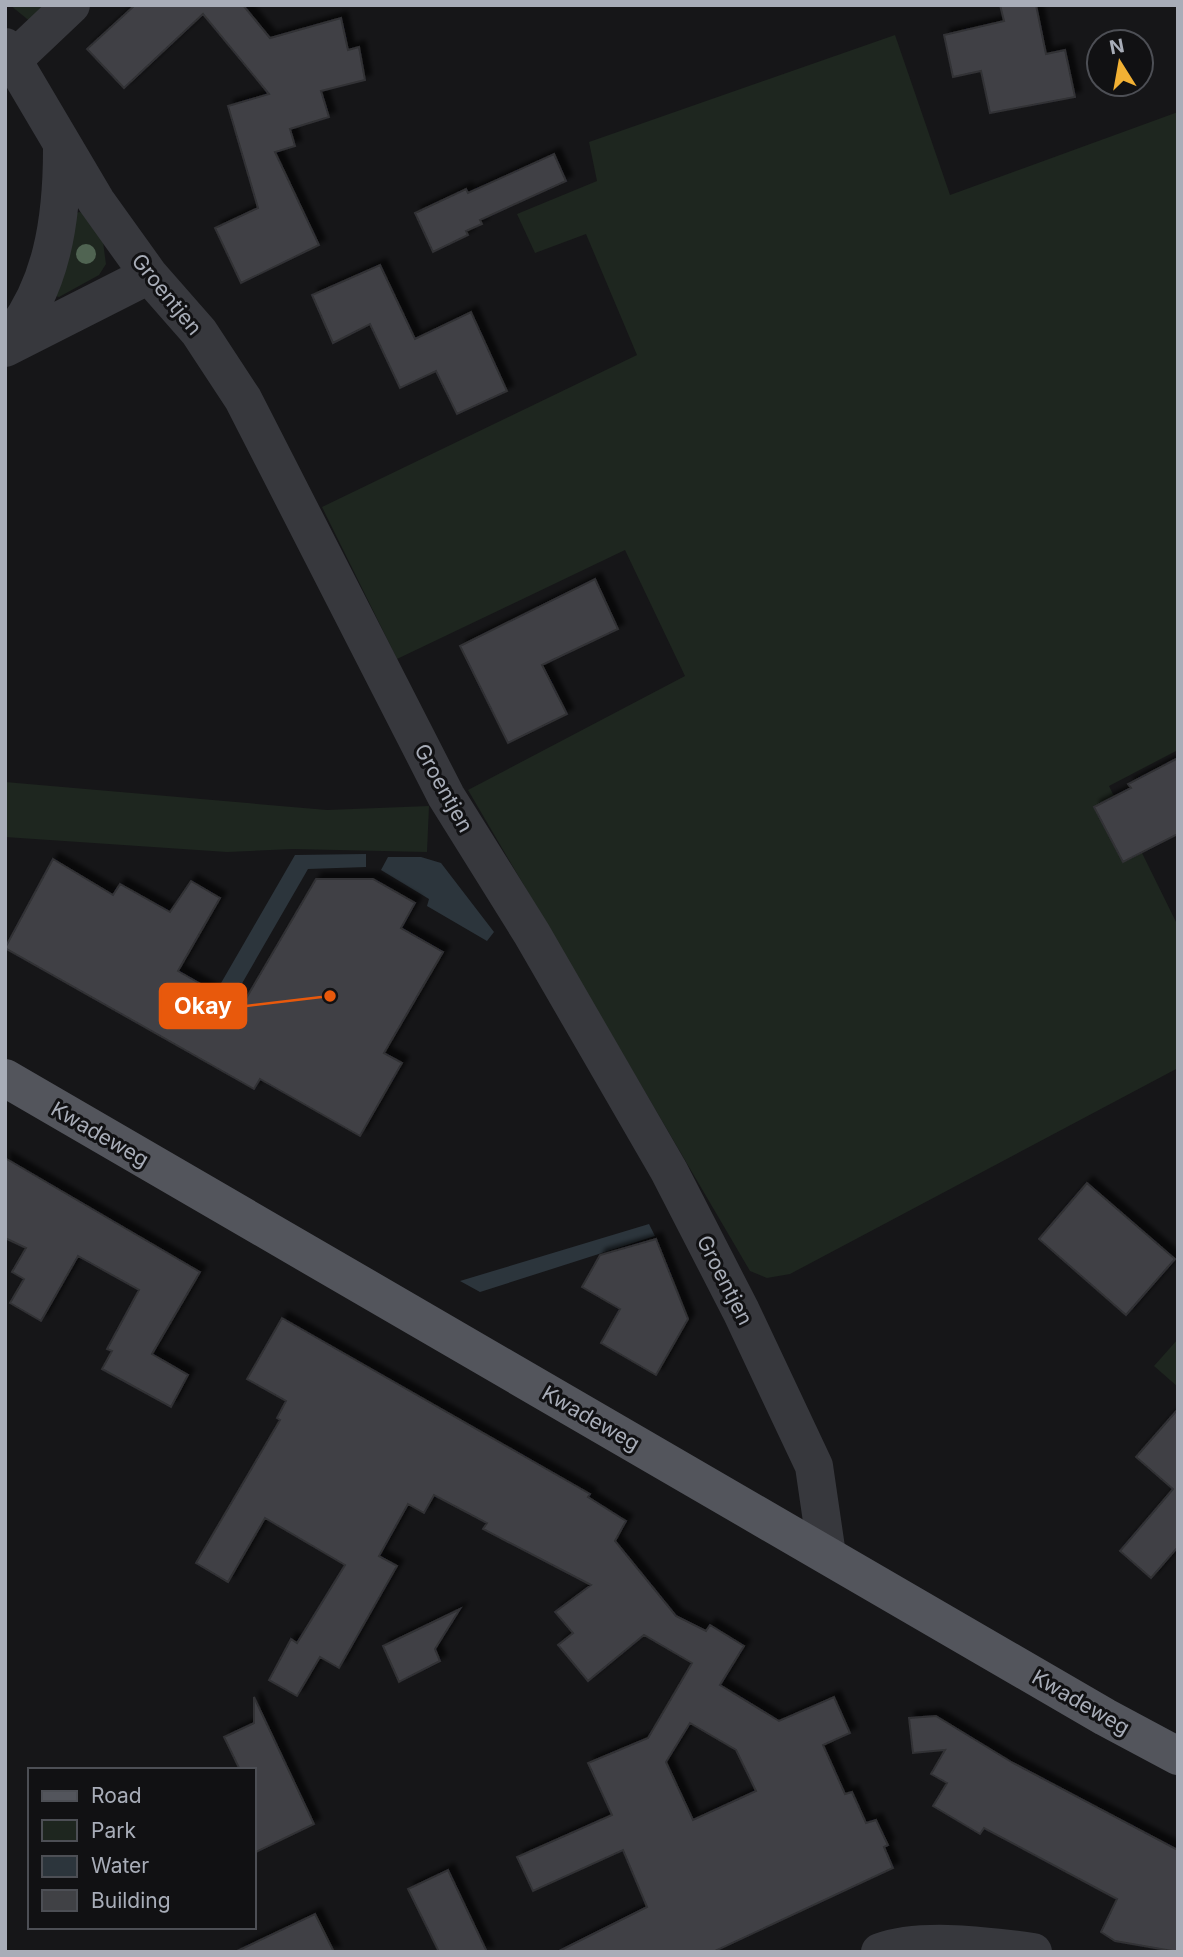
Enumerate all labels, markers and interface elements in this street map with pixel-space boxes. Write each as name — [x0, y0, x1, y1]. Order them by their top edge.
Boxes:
north arrow — [1085, 28, 1155, 98]
text: N — [1108, 34, 1126, 59]
street label: Groentjen — [127, 248, 207, 340]
street label: Groentjen — [409, 739, 479, 837]
callout: Okay — [160, 984, 246, 1028]
text: Okay — [174, 992, 232, 1020]
street label: Kwadeweg — [47, 1096, 153, 1172]
street label: Groentjen — [692, 1231, 758, 1329]
street label: Kwadeweg — [538, 1380, 644, 1456]
street label: Kwadeweg — [1028, 1664, 1134, 1740]
legend — [28, 1768, 256, 1929]
text: Road — [91, 1783, 142, 1808]
text: Park — [91, 1818, 136, 1843]
text: Water — [91, 1853, 149, 1878]
text: Building — [91, 1888, 171, 1913]

